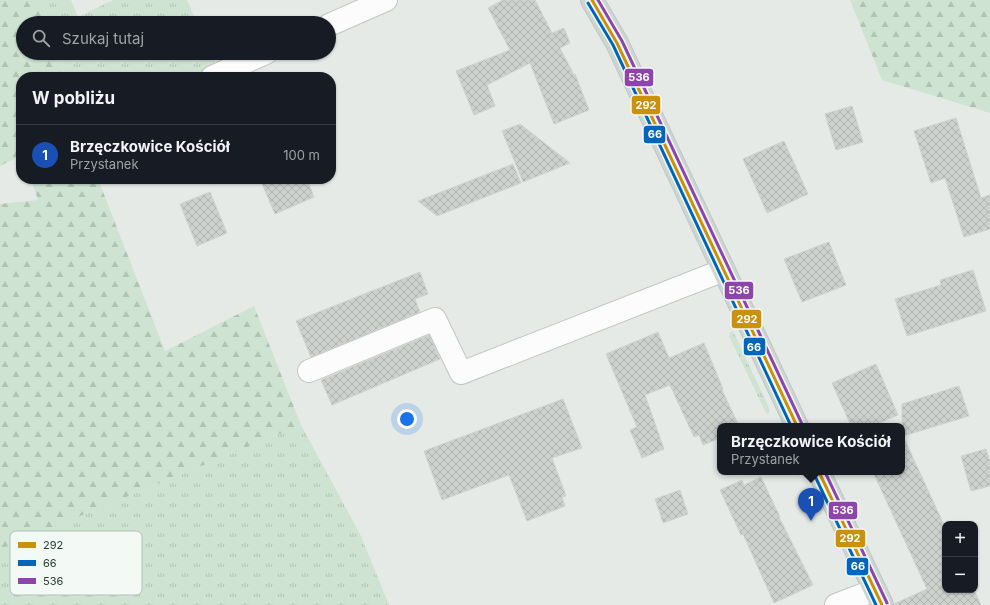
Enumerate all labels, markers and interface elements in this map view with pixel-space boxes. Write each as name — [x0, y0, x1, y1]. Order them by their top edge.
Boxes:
search box — [16, 16, 336, 60]
icon: search — [30, 27, 52, 49]
text: Szukaj tutaj — [62, 29, 144, 48]
line badge: 536 — [624, 68, 654, 87]
text: 536 — [628, 70, 650, 84]
text: W pobliżu — [32, 88, 115, 108]
line badge: 292 — [631, 95, 661, 115]
text: 292 — [635, 98, 657, 112]
line badge: 66 — [643, 125, 666, 144]
text: 66 — [648, 127, 662, 141]
text: Brzęczkowice Kościół — [70, 137, 230, 156]
text: 1 — [42, 147, 48, 163]
text: 100 m — [283, 147, 320, 163]
text: Przystanek — [70, 156, 139, 172]
line badge: 536 — [724, 281, 754, 300]
text: 536 — [728, 283, 750, 297]
line badge: 292 — [731, 309, 762, 329]
text: 292 — [736, 312, 758, 326]
line badge: 66 — [743, 337, 766, 356]
text: 66 — [747, 340, 761, 354]
your location — [397, 409, 417, 429]
popup — [717, 423, 905, 475]
text: Brzęczkowice Kościół — [731, 432, 891, 451]
text: Przystanek — [731, 451, 800, 467]
pin: 1 — [798, 488, 824, 521]
line badge: 536 — [828, 501, 858, 520]
text: 536 — [832, 503, 854, 517]
map controls — [942, 521, 978, 593]
button: + — [942, 521, 978, 557]
line badge: 292 — [835, 529, 866, 548]
legend — [10, 531, 142, 595]
text: 292 — [839, 531, 861, 545]
text: 292 — [43, 538, 63, 552]
text: 66 — [43, 556, 57, 570]
line badge: 66 — [846, 557, 869, 576]
button: − — [942, 557, 978, 593]
text: 66 — [851, 559, 865, 573]
text: 536 — [43, 574, 63, 588]

